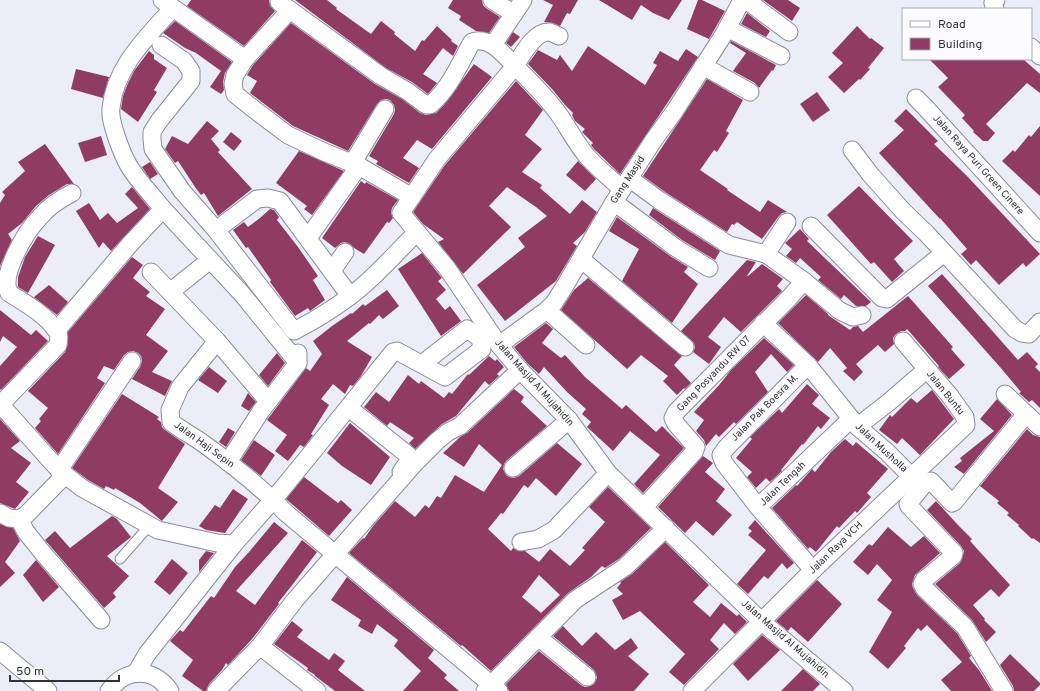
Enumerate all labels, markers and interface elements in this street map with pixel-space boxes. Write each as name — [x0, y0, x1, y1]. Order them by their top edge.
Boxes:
legend — [902, 8, 1032, 60]
text: Road — [938, 17, 966, 33]
text: Building — [938, 37, 982, 53]
street label: Jalan Raya Puri Green Cinere — [929, 112, 1027, 218]
street label: Gang Masjid — [608, 154, 648, 206]
street label: Gang Posyandu RW 07 — [674, 333, 754, 415]
street label: Jalan Masjid Al Mujahidin — [491, 337, 577, 429]
street label: Jalan Buntu — [923, 368, 967, 418]
street label: Jalan Pak Boesra M. — [729, 372, 801, 444]
street label: Jalan Haji Sepin — [171, 419, 237, 471]
street label: Jalan Musholla — [852, 420, 910, 476]
street label: Jalan Tengah — [757, 459, 809, 509]
street label: Jalan Raya VCH — [806, 519, 866, 577]
street label: Jalan Masjid Al Mujahidin — [738, 597, 832, 681]
scale bar — [10, 657, 119, 683]
text: 50 m — [16, 664, 44, 680]

